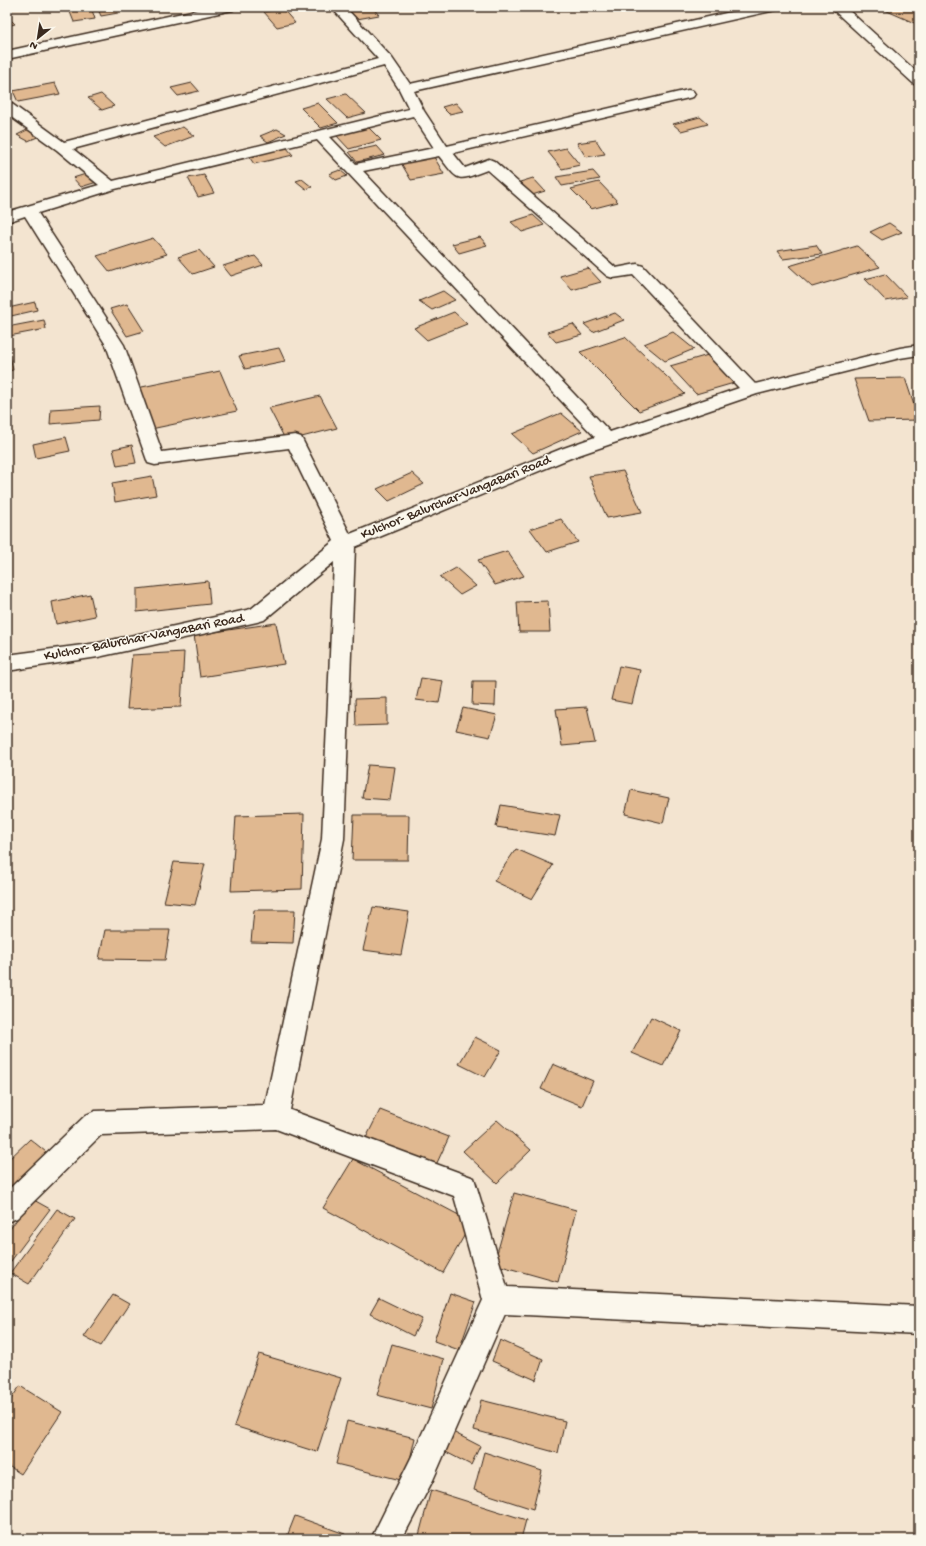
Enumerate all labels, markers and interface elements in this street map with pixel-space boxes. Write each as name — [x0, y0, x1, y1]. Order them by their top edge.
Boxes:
north arrow — [18, 18, 58, 58]
text: N — [28, 38, 40, 52]
street label: Kulchor- Balurchar-VangaBari Road — [359, 451, 555, 544]
street label: Kulchor- Balurchar-VangaBari Road — [43, 610, 247, 666]

